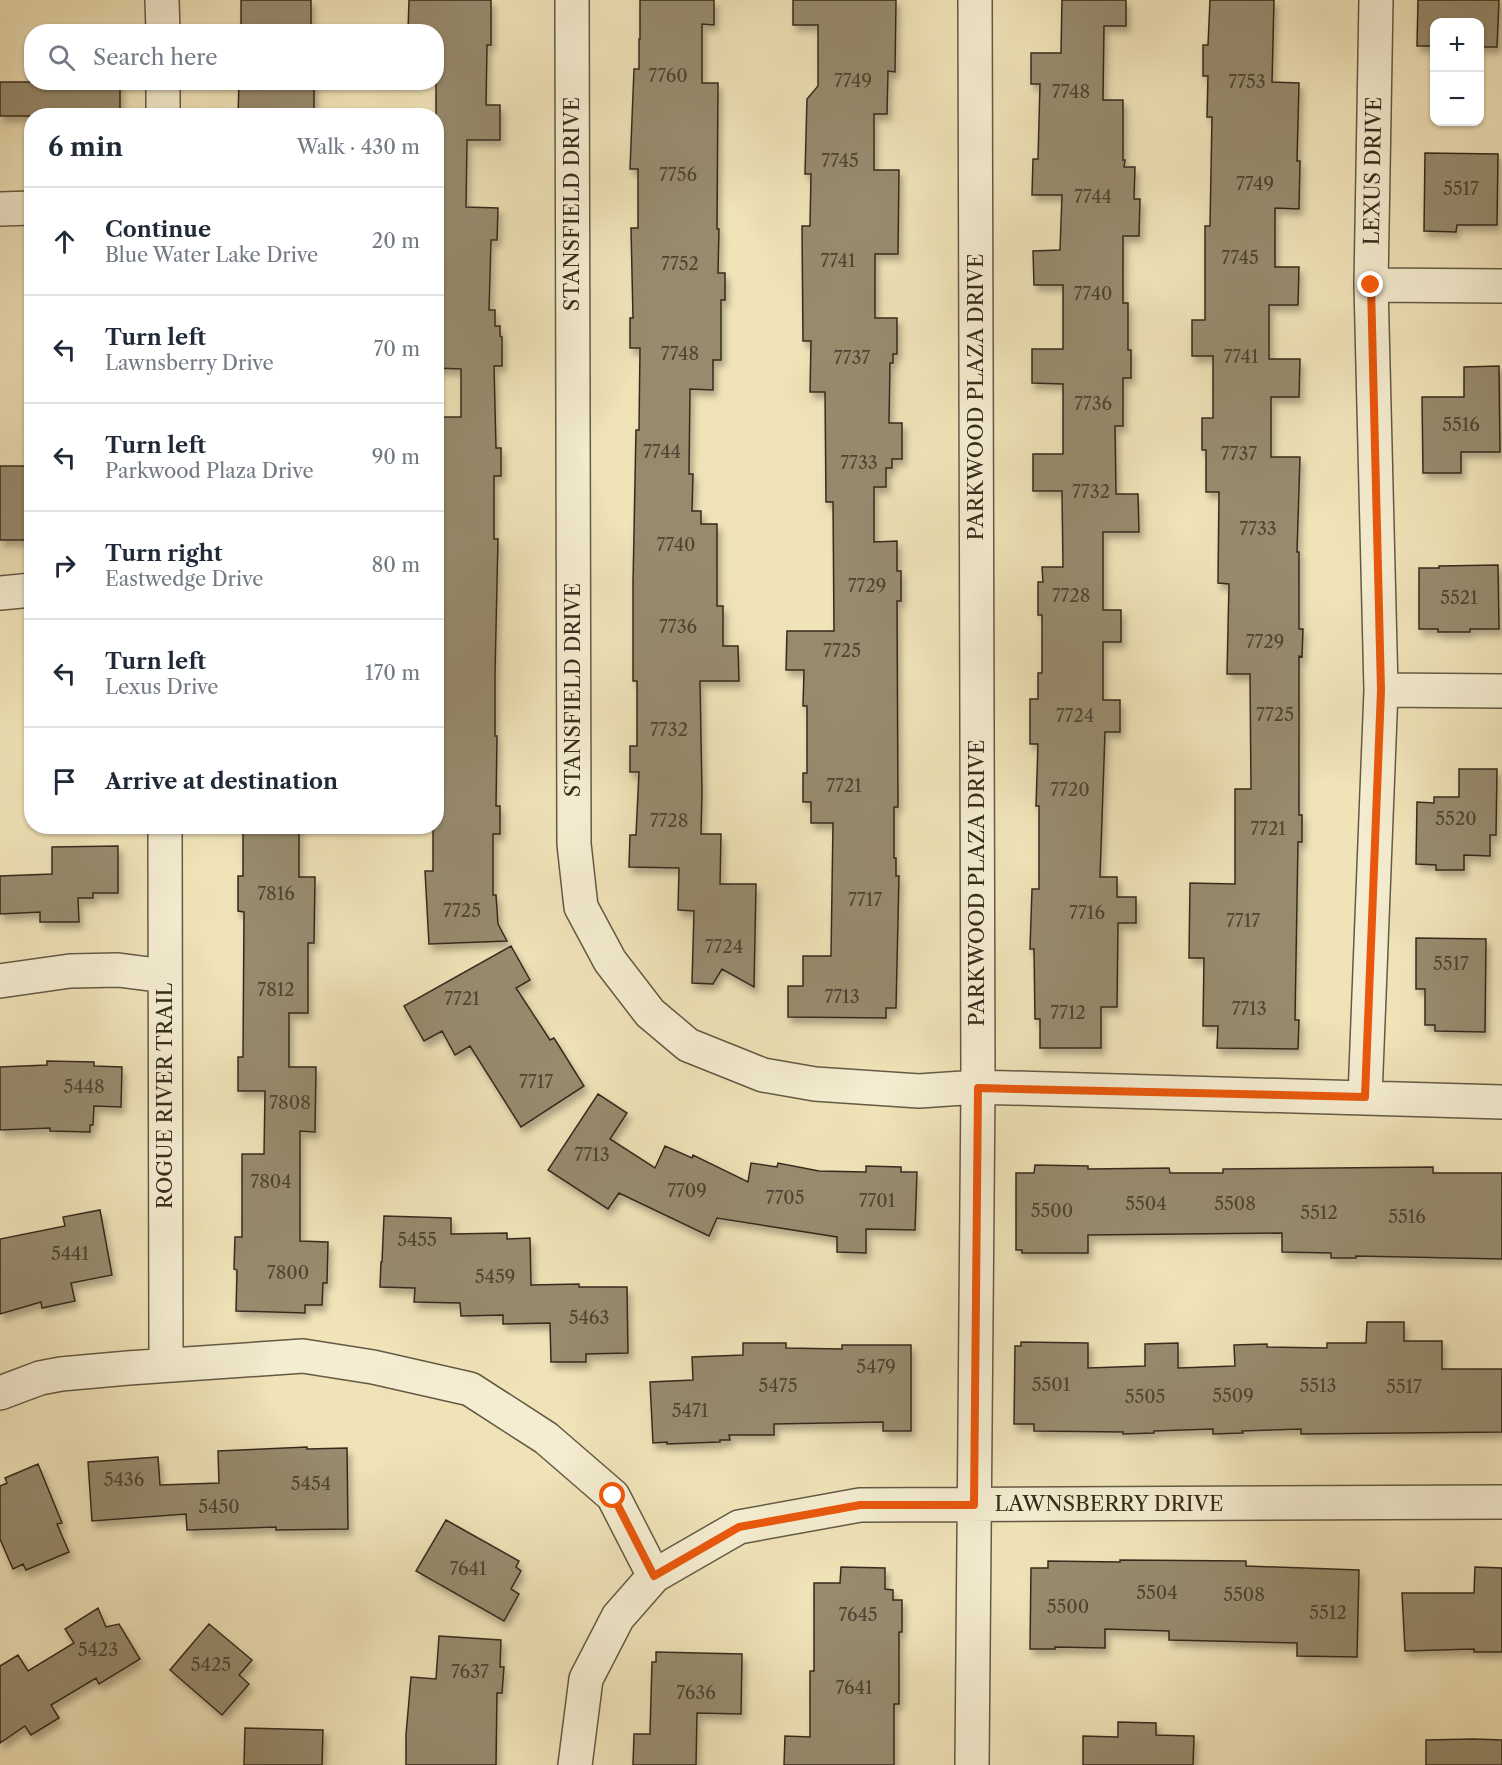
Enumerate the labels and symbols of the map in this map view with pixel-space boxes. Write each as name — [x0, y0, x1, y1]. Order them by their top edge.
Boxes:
house number: 7760 — [648, 65, 688, 87]
house number: 7749 — [834, 70, 872, 92]
house number: 7753 — [1228, 71, 1266, 93]
house number: 7748 — [1052, 81, 1090, 103]
street label: LEXUS DRIVE — [1359, 96, 1386, 246]
street label: STANSFIELD DRIVE — [559, 97, 584, 311]
house number: 7745 — [821, 150, 859, 172]
house number: 7756 — [659, 164, 697, 186]
house number: 7749 — [1236, 173, 1274, 195]
house number: 5517 — [1443, 178, 1479, 200]
house number: 7744 — [1074, 186, 1112, 208]
house number: 7745 — [1221, 247, 1259, 269]
house number: 7741 — [820, 250, 856, 272]
house number: 7752 — [661, 253, 699, 275]
street label: PARKWOOD PLAZA DRIVE — [963, 254, 988, 540]
route end — [1357, 271, 1383, 297]
house number: 7740 — [1074, 283, 1113, 305]
house number: 7748 — [661, 343, 699, 365]
house number: 7741 — [1223, 346, 1259, 368]
house number: 7737 — [834, 347, 870, 369]
house number: 7736 — [1074, 393, 1112, 415]
house number: 5516 — [1442, 414, 1480, 436]
house number: 7744 — [643, 441, 681, 463]
house number: 7737 — [1221, 443, 1257, 465]
house number: 7733 — [840, 452, 878, 474]
house number: 7732 — [1072, 481, 1110, 503]
house number: 7733 — [1239, 518, 1277, 540]
house number: 7740 — [657, 534, 696, 556]
house number: 7729 — [848, 575, 886, 597]
street label: STANSFIELD DRIVE — [560, 583, 585, 797]
house number: 7728 — [1052, 585, 1090, 607]
house number: 5521 — [1440, 587, 1478, 609]
house number: 7736 — [659, 616, 697, 638]
house number: 7729 — [1246, 631, 1284, 653]
house number: 7725 — [823, 640, 861, 662]
house number: 7725 — [1256, 704, 1294, 726]
house number: 7724 — [1056, 705, 1094, 727]
house number: 7732 — [650, 719, 688, 741]
street label: PARKWOOD PLAZA DRIVE — [964, 740, 989, 1026]
house number: 7721 — [826, 775, 862, 797]
house number: 7720 — [1050, 779, 1090, 801]
house number: 5520 — [1435, 808, 1477, 830]
house number: 7728 — [650, 810, 688, 832]
house number: 7721 — [1250, 818, 1286, 840]
house number: 7816 — [257, 883, 295, 905]
house number: 7717 — [848, 889, 882, 911]
house number: 7725 — [443, 900, 481, 922]
house number: 7716 — [1069, 902, 1105, 924]
house number: 7717 — [1226, 910, 1260, 932]
house number: 7724 — [705, 936, 743, 958]
house number: 5517 — [1433, 953, 1469, 975]
house number: 7812 — [257, 979, 295, 1001]
street label: ROGUE RIVER TRAIL — [152, 983, 177, 1209]
house number: 7713 — [824, 986, 860, 1008]
house number: 7721 — [444, 988, 480, 1010]
house number: 7713 — [1231, 998, 1267, 1020]
house number: 7712 — [1050, 1002, 1086, 1024]
house number: 7717 — [519, 1071, 553, 1093]
house number: 5448 — [63, 1076, 105, 1098]
house number: 7808 — [269, 1092, 311, 1114]
house number: 7713 — [574, 1144, 610, 1166]
house number: 7804 — [250, 1171, 292, 1193]
house number: 7709 — [667, 1180, 707, 1202]
house number: 7705 — [766, 1187, 804, 1209]
house number: 7701 — [859, 1190, 896, 1212]
house number: 5504 — [1125, 1193, 1167, 1215]
house number: 5508 — [1214, 1193, 1256, 1215]
house number: 5500 — [1031, 1200, 1073, 1222]
house number: 5512 — [1300, 1202, 1338, 1224]
house number: 5516 — [1388, 1206, 1426, 1228]
house number: 5455 — [397, 1229, 437, 1251]
house number: 5441 — [51, 1243, 90, 1265]
house number: 7800 — [267, 1262, 309, 1284]
house number: 5459 — [475, 1266, 515, 1288]
house number: 5463 — [569, 1307, 609, 1329]
house number: 5479 — [856, 1356, 896, 1378]
house number: 5501 — [1032, 1374, 1071, 1396]
house number: 5475 — [759, 1375, 797, 1397]
house number: 5513 — [1299, 1375, 1337, 1397]
house number: 5517 — [1386, 1376, 1422, 1398]
house number: 5509 — [1212, 1385, 1254, 1407]
house number: 5505 — [1125, 1386, 1165, 1408]
house number: 5471 — [672, 1400, 709, 1422]
house number: 5436 — [104, 1469, 144, 1491]
house number: 5454 — [291, 1473, 331, 1495]
route start — [599, 1482, 625, 1508]
street label: LAWNSBERRY DRIVE — [995, 1491, 1223, 1516]
house number: 5450 — [198, 1496, 240, 1518]
house number: 7641 — [449, 1558, 487, 1580]
house number: 5504 — [1136, 1582, 1178, 1604]
house number: 5508 — [1223, 1584, 1265, 1606]
house number: 5500 — [1047, 1596, 1089, 1618]
house number: 5512 — [1309, 1602, 1347, 1624]
house number: 7645 — [838, 1604, 878, 1626]
house number: 5423 — [78, 1639, 118, 1661]
house number: 5425 — [191, 1654, 231, 1676]
house number: 7637 — [451, 1661, 489, 1683]
house number: 7641 — [835, 1677, 873, 1699]
house number: 7636 — [676, 1682, 716, 1704]

